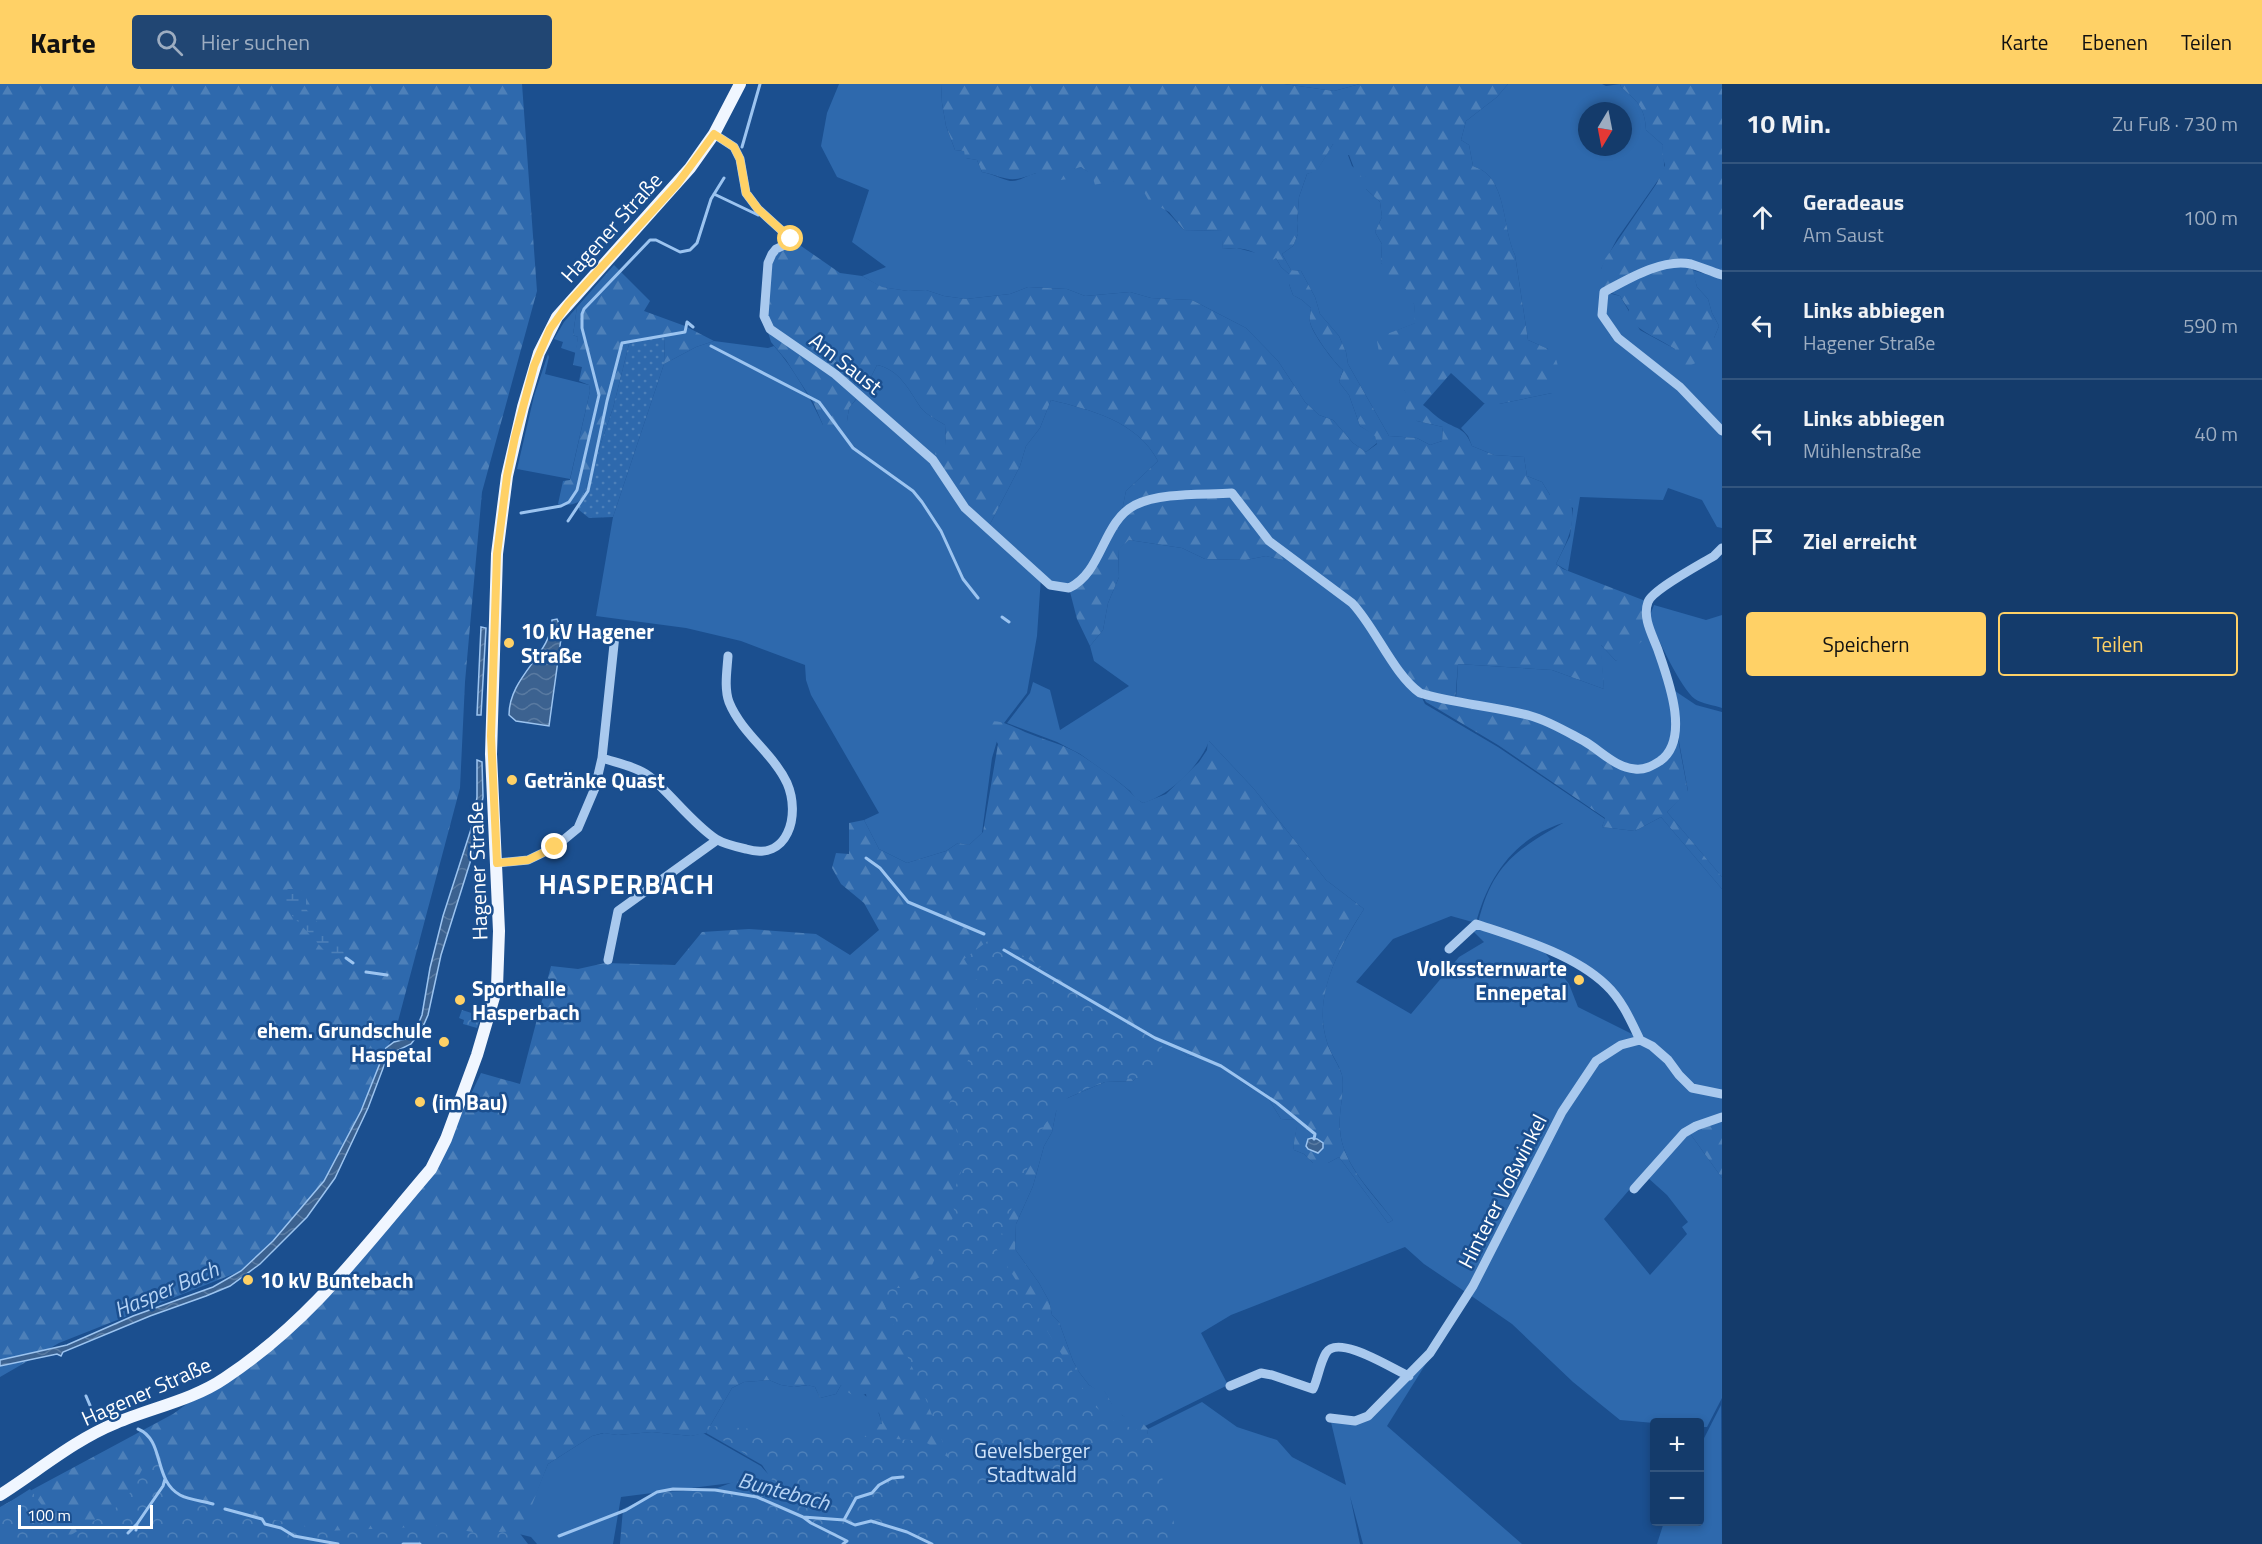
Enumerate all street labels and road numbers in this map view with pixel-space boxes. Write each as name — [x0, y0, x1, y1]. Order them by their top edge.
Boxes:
street label: Hagener Straße — [553, 165, 669, 289]
street label: Am Saust — [803, 324, 890, 402]
street label: Hagener Straße — [459, 801, 495, 941]
street label: Hinterer Voßwinkel — [1449, 1108, 1555, 1274]
street label: Hagener Straße — [76, 1348, 216, 1434]

